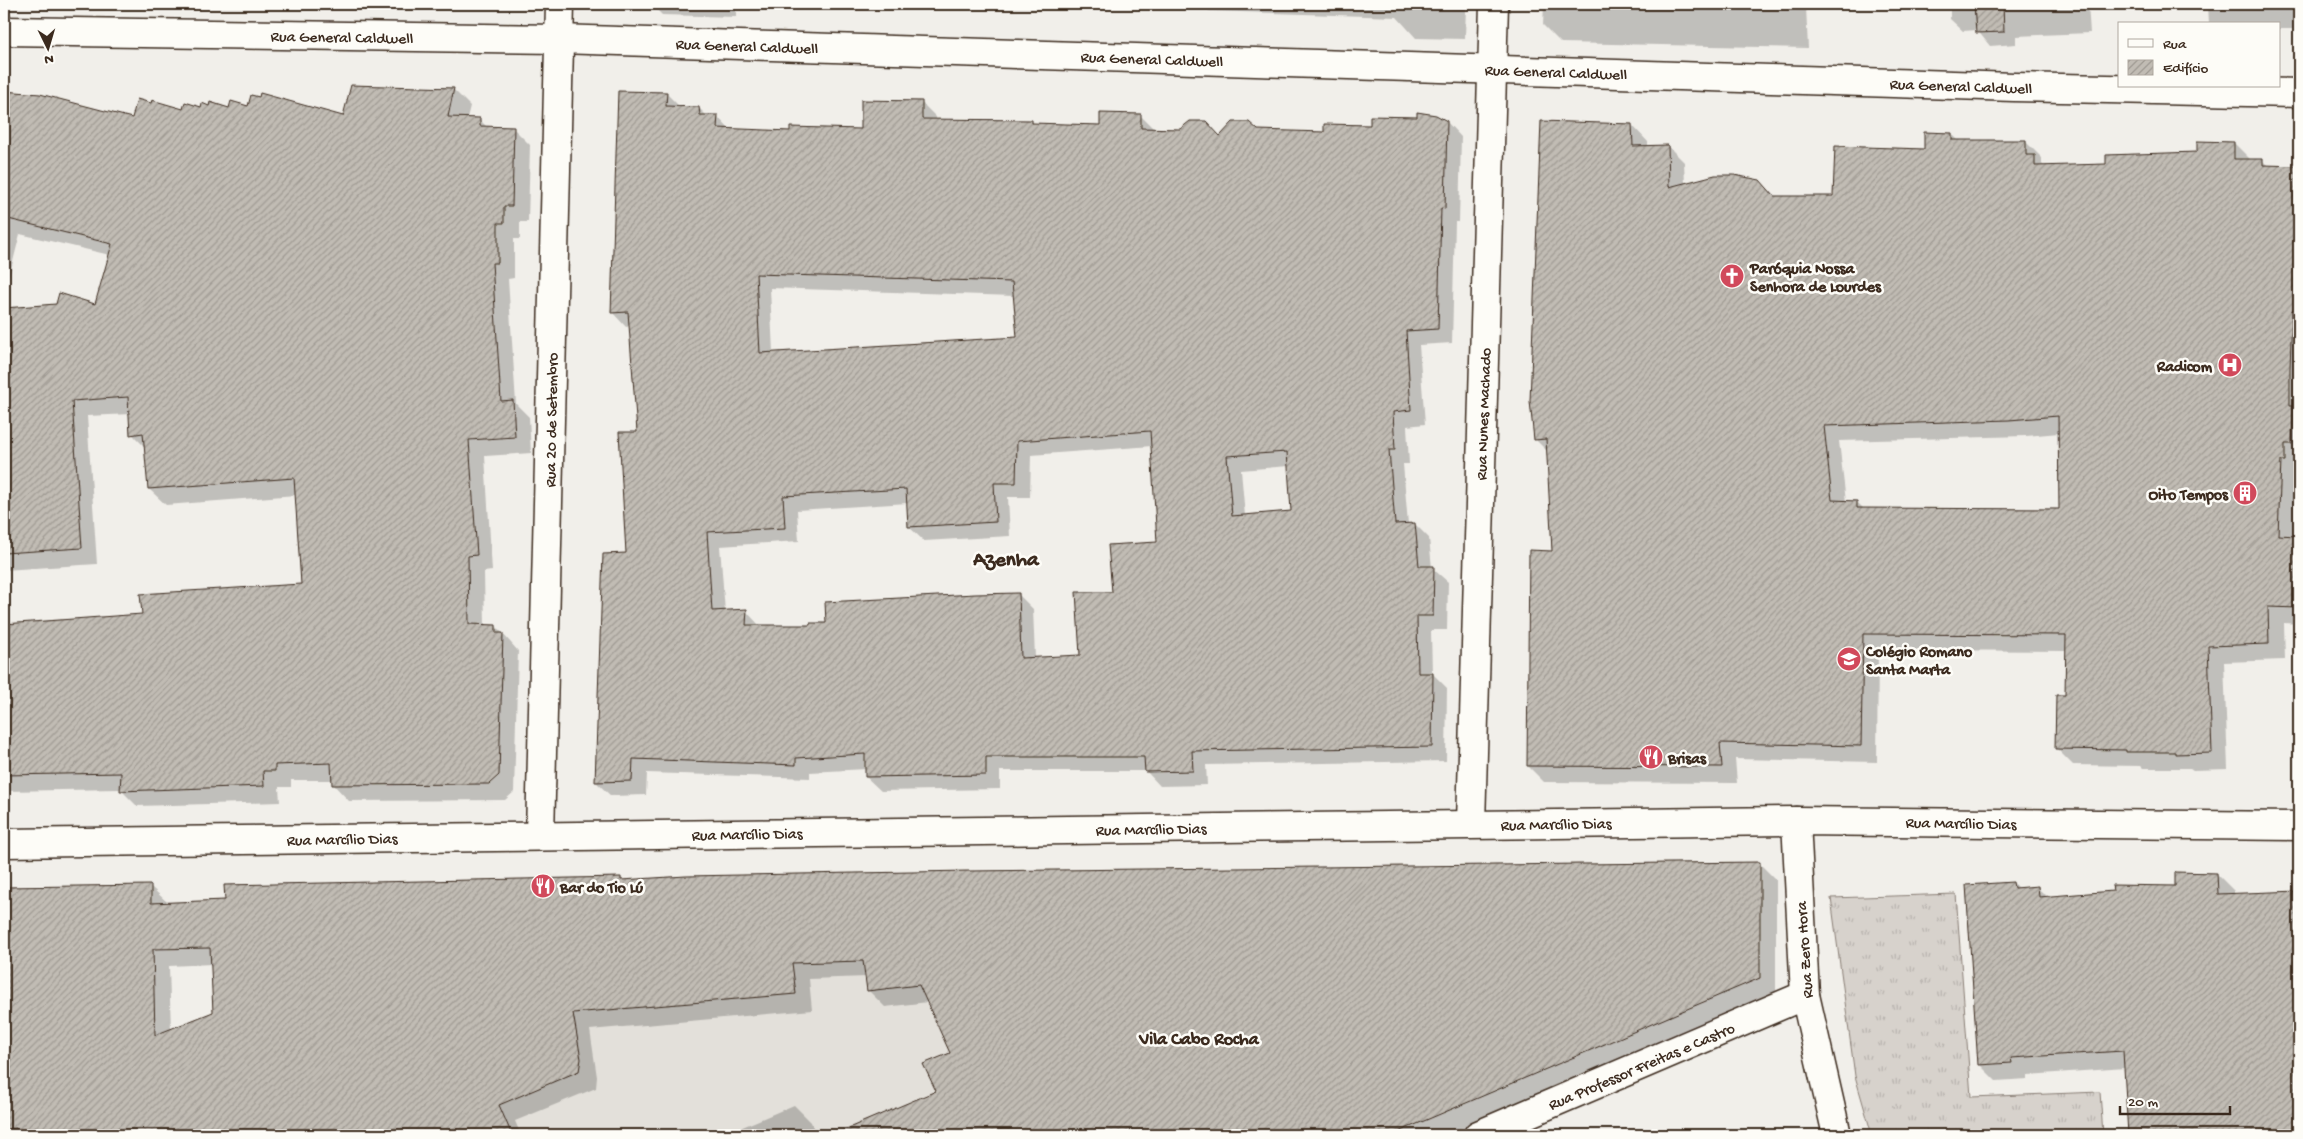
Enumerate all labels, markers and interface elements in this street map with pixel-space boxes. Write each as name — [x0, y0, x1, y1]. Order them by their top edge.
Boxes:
north arrow — [22, 22, 72, 72]
legend — [2118, 22, 2280, 88]
street label: Rua General Caldwell — [270, 29, 413, 50]
text: Rua — [2163, 36, 2187, 54]
street label: Rua General Caldwell — [675, 37, 819, 60]
text: N — [44, 50, 54, 67]
street label: Rua General Caldwell — [1080, 50, 1224, 73]
text: Edifício — [2163, 60, 2209, 78]
street label: Rua General Caldwell — [1484, 63, 1628, 86]
street label: Rua General Caldwell — [1889, 77, 2033, 100]
place label: Paróquia Nossa Senhora de Lourdes — [1749, 261, 1882, 298]
church icon: Paróquia Nossa Senhora de Lourdes — [1719, 263, 1745, 289]
street label: Rua Nunes Machado — [1474, 348, 1497, 481]
street label: Rua 20 de Setembro — [543, 352, 564, 488]
hospital icon: Radicom — [2217, 352, 2243, 378]
place label: Radicom — [2156, 359, 2213, 378]
building icon: Oito Tempos — [2232, 480, 2258, 506]
place label: Oito Tempos — [2148, 487, 2229, 506]
district label: Azenha — [972, 549, 1040, 574]
place label: Colégio Romano Santa Marta — [1865, 644, 1973, 681]
school or university icon: Colégio Romano Santa Marta — [1836, 646, 1862, 672]
restaurant icon: Brisas — [1638, 744, 1664, 770]
place label: Brisas — [1667, 751, 1707, 770]
street label: Rua Marcílio Dias — [1905, 815, 2018, 836]
street label: Rua Marcílio Dias — [1500, 816, 1613, 837]
street label: Rua Marcílio Dias — [1095, 821, 1208, 842]
street label: Rua Marcílio Dias — [691, 826, 804, 847]
street label: Rua Marcílio Dias — [286, 831, 399, 852]
restaurant icon: Bar do Tio Lú — [530, 873, 556, 899]
place label: Bar do Tio Lú — [559, 880, 644, 899]
street label: Rua Zero Hora — [1794, 900, 1819, 999]
street label: Rua Professor Freitas e Castro — [1546, 1020, 1738, 1116]
district label: Vila Cabo Rocha — [1138, 1030, 1260, 1051]
scale bar — [2120, 1084, 2230, 1116]
text: 20 m — [2128, 1094, 2158, 1112]

